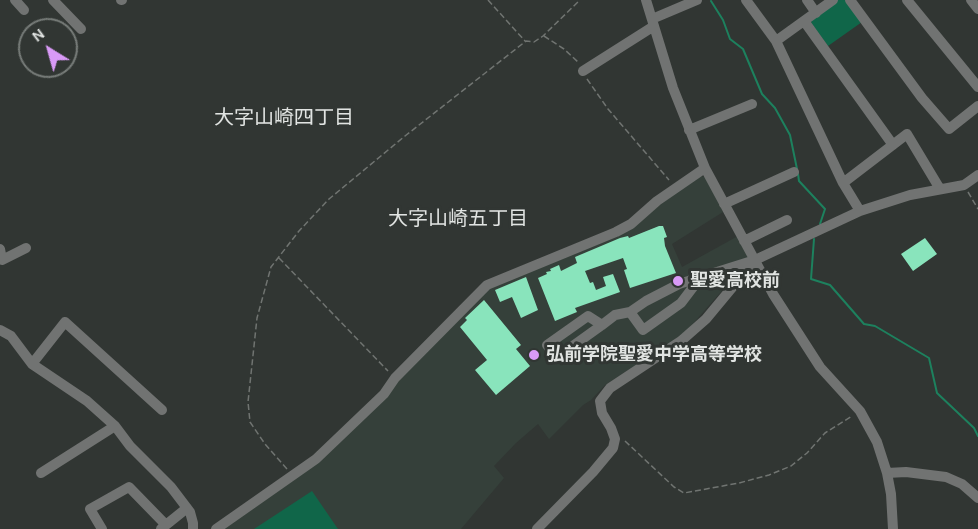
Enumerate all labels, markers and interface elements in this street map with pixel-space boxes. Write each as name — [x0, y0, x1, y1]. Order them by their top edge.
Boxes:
north arrow — [18, 18, 78, 78]
text: N — [28, 24, 48, 46]
district label: 大字山崎四丁目 — [214, 106, 354, 130]
district label: 大字山崎五丁目 — [388, 207, 528, 231]
place label: 聖愛高校前 — [690, 270, 780, 292]
marker: 聖愛高校前 — [671, 274, 685, 288]
place label: 弘前学院聖愛中学高等学校 — [546, 344, 762, 366]
marker: 弘前学院聖愛中学高等学校 — [527, 348, 541, 362]

